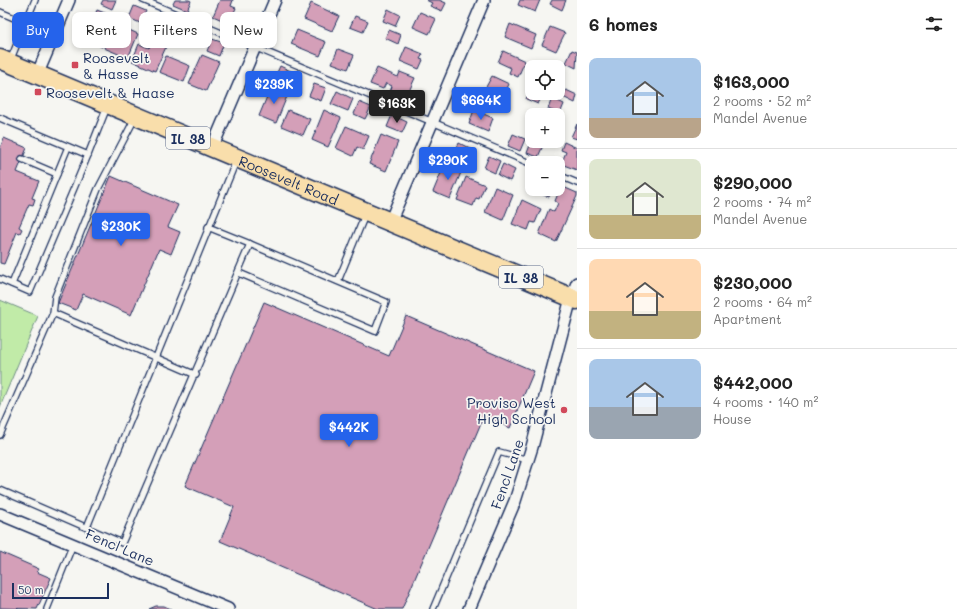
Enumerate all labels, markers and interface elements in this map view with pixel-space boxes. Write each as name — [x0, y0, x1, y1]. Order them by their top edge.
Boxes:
chip: Buy — [12, 12, 64, 48]
chip: Rent — [72, 12, 131, 48]
chip: Filters — [139, 12, 212, 48]
chip: New — [220, 12, 277, 48]
text: 6 homes — [589, 13, 658, 35]
icon: filters — [923, 13, 945, 35]
place label: Roosevelt & Hasse — [83, 48, 150, 83]
marker: Roosevelt & Hasse — [70, 60, 80, 70]
map controls — [525, 60, 565, 196]
button: locate — [525, 60, 565, 100]
text: $163,000 — [713, 70, 790, 92]
pin: $239K — [246, 71, 302, 105]
icon: home — [621, 74, 669, 122]
text: $239K — [254, 75, 294, 92]
place label: Roosevelt & Haase — [46, 83, 175, 102]
marker: Roosevelt & Haase — [33, 87, 43, 97]
pin: $664K — [453, 87, 509, 121]
pin: $163K — [369, 90, 425, 124]
text: $664K — [461, 91, 501, 108]
text: 2 rooms · 52 m² — [713, 92, 811, 109]
text: $163K — [378, 94, 416, 111]
button: + — [525, 108, 565, 148]
text: Mandel Avenue — [713, 109, 807, 126]
road number: IL 38 — [166, 127, 210, 149]
pin: $290K — [420, 147, 476, 181]
street label: Roosevelt Road — [236, 150, 342, 209]
text: $290K — [428, 151, 468, 168]
button: − — [525, 156, 565, 196]
text: $290,000 — [713, 171, 792, 193]
icon: home — [621, 175, 669, 223]
text: 2 rooms · 74 m² — [713, 193, 811, 210]
text: Mandel Avenue — [713, 210, 807, 227]
pin: $230K — [93, 213, 149, 247]
text: $230K — [101, 217, 141, 234]
road number: IL 38 — [499, 266, 543, 288]
text: $230,000 — [713, 271, 792, 293]
icon: home — [621, 275, 669, 323]
text: 2 rooms · 64 m² — [713, 293, 812, 310]
text: Apartment — [713, 310, 782, 327]
text: $442,000 — [713, 371, 793, 393]
icon: home — [621, 375, 669, 423]
place label: Proviso West High School — [467, 393, 556, 428]
text: 4 rooms · 140 m² — [713, 393, 818, 410]
marker: Proviso West High School — [559, 405, 569, 415]
text: House — [713, 410, 751, 427]
pin: $442K — [321, 414, 377, 448]
text: $442K — [329, 418, 369, 435]
street label: Fencl Lane — [486, 436, 528, 512]
street label: Fencl Lane — [83, 524, 157, 570]
scale bar — [12, 581, 109, 600]
text: 50 m — [18, 582, 44, 597]

